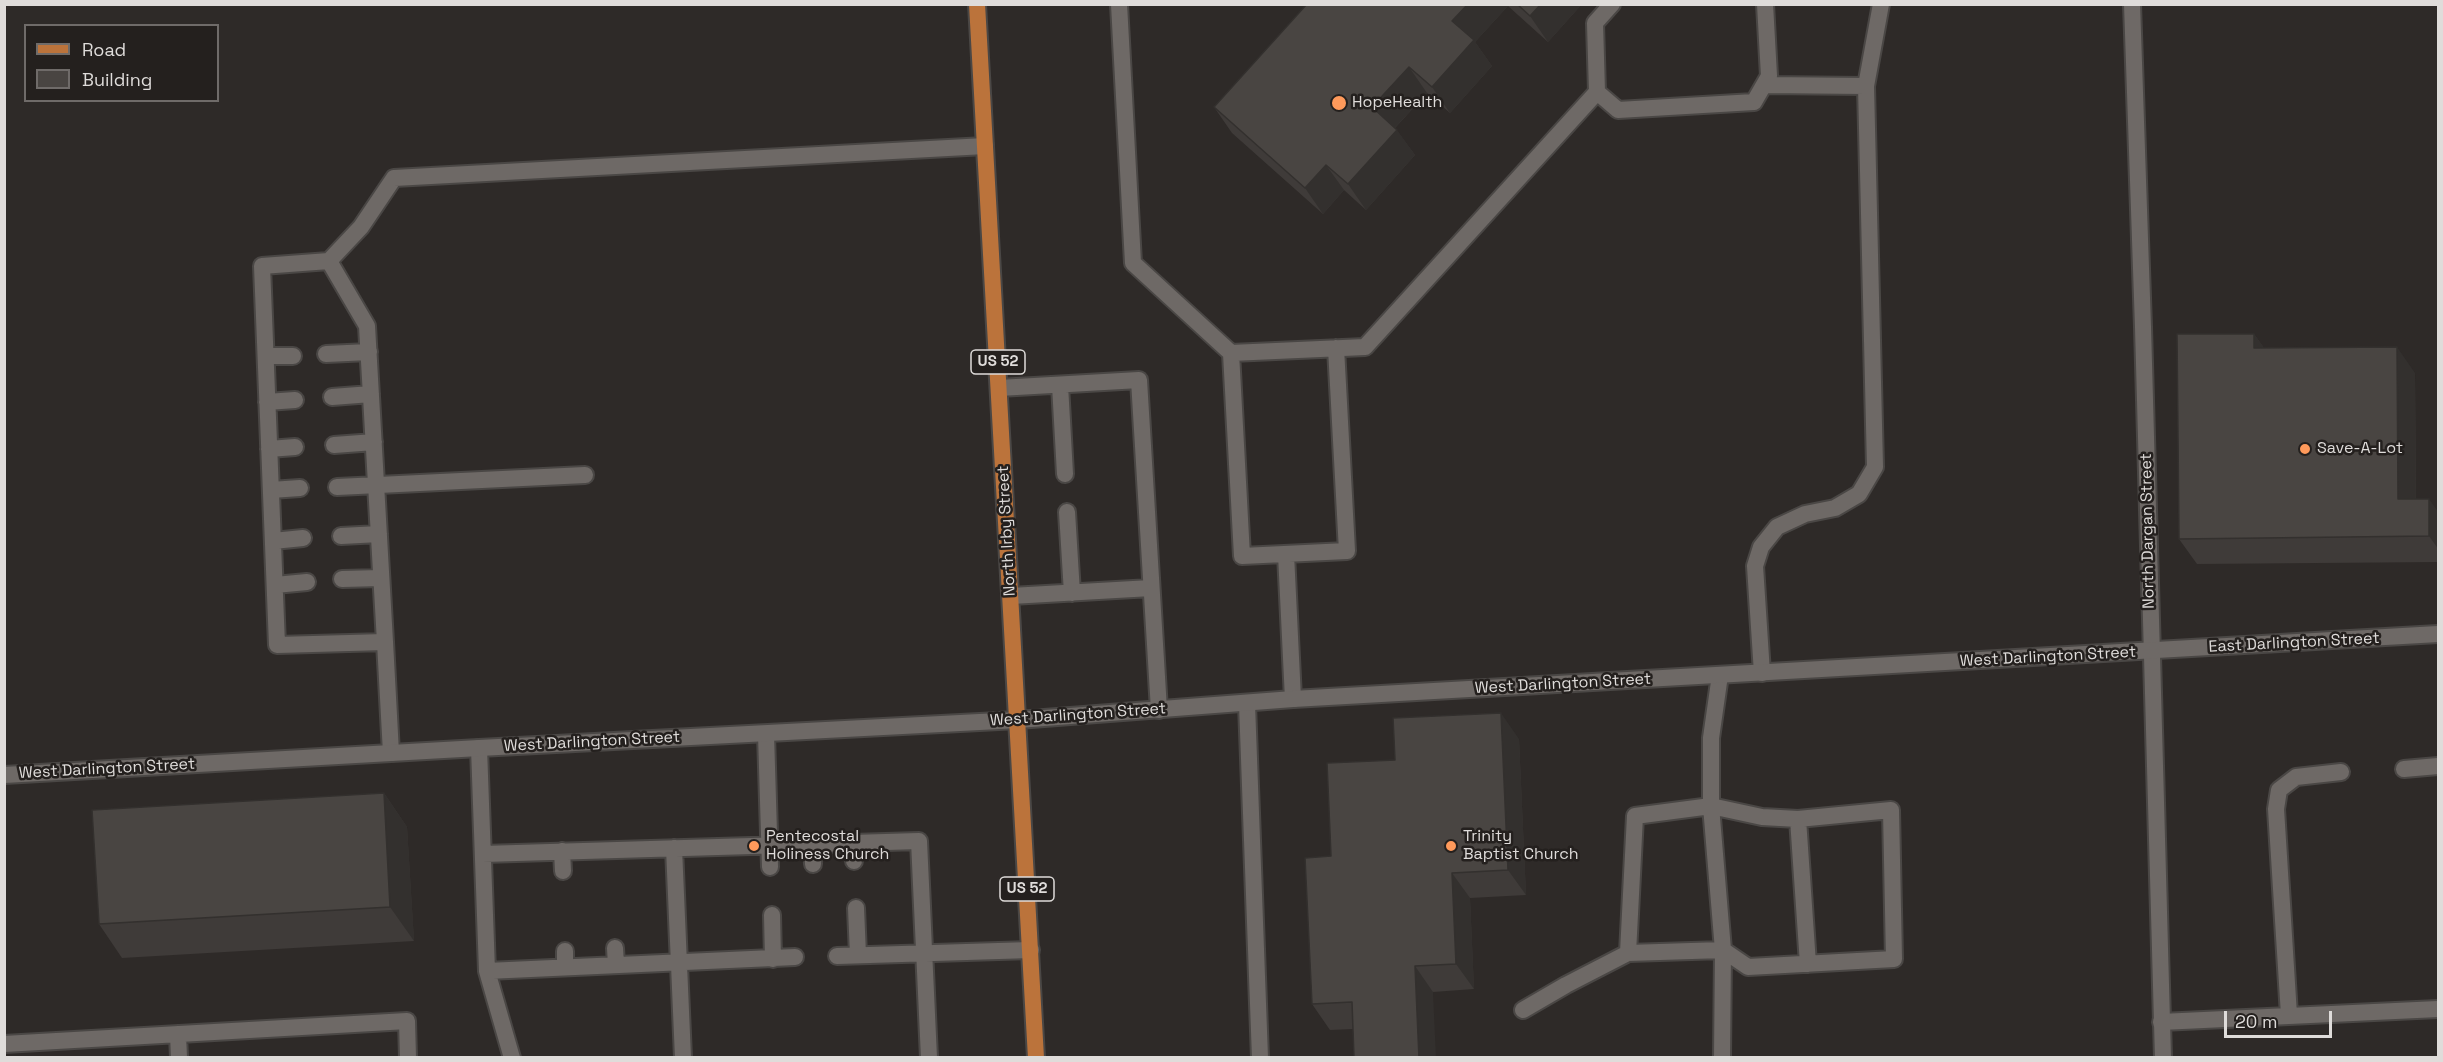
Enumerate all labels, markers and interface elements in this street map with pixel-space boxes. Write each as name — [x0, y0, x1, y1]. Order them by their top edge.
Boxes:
legend — [24, 24, 219, 102]
text: Road — [82, 38, 126, 61]
text: Building — [82, 68, 152, 91]
place label: HopeHealth — [1352, 93, 1442, 113]
marker: HopeHealth — [1330, 94, 1348, 112]
road number: US 52 — [971, 350, 1025, 374]
place label: Save-A-Lot — [2317, 439, 2403, 459]
marker: Save-A-Lot — [2298, 442, 2312, 456]
street label: North Dargan Street — [2137, 453, 2159, 609]
street label: North Irby Street — [994, 465, 1020, 597]
street label: East Darlington Street — [2208, 629, 2380, 657]
street label: West Darlington Street — [1959, 643, 2137, 671]
street label: West Darlington Street — [1474, 670, 1652, 698]
street label: West Darlington Street — [989, 699, 1167, 731]
street label: West Darlington Street — [503, 728, 681, 756]
street label: West Darlington Street — [18, 755, 196, 783]
place label: Pentecostal Holiness Church — [766, 827, 889, 865]
place label: Trinity Baptist Church — [1463, 827, 1579, 865]
marker: Pentecostal Holiness Church — [747, 839, 761, 853]
marker: Trinity Baptist Church — [1444, 839, 1458, 853]
road number: US 52 — [1000, 877, 1054, 901]
scale bar — [2227, 999, 2335, 1037]
text: 20 m — [2235, 1010, 2278, 1033]

